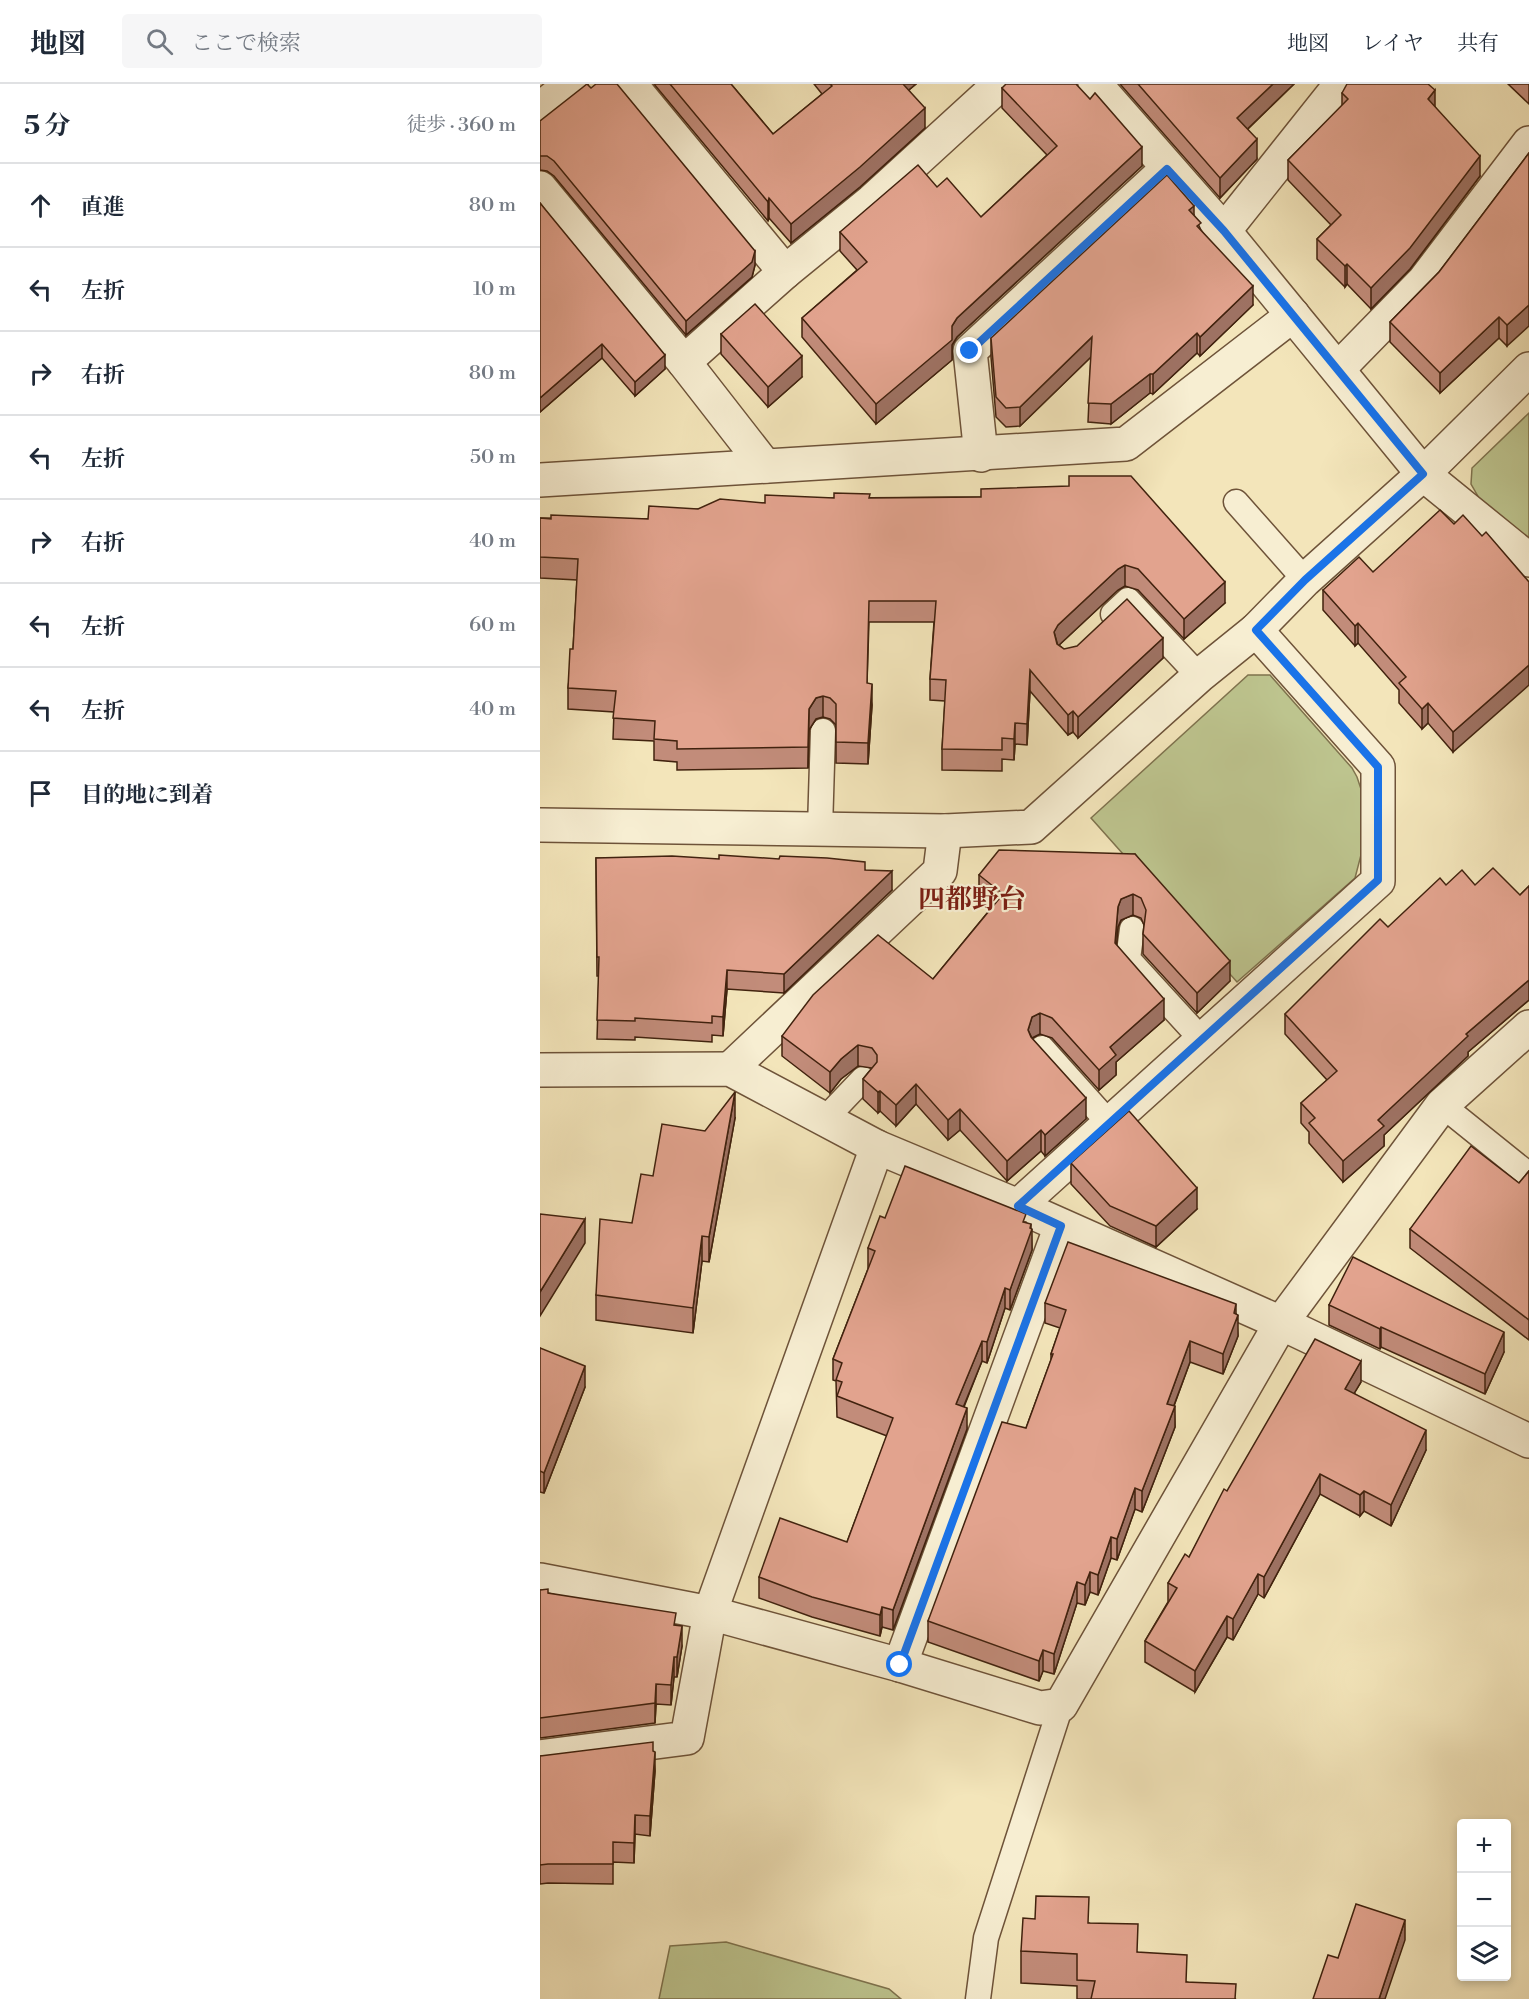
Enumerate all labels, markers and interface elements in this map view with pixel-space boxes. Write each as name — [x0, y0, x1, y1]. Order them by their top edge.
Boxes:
search box — [122, 14, 542, 68]
icon: search — [143, 25, 176, 58]
text: 地図 — [30, 27, 86, 62]
text: ここで検索 — [191, 30, 301, 57]
text: 地図 — [1287, 31, 1329, 57]
text: レイヤ — [1362, 31, 1424, 57]
text: 共有 — [1457, 31, 1499, 57]
text: 5 分 — [24, 110, 70, 142]
text: 徒歩 · 360 m — [406, 113, 516, 138]
icon: ahead — [24, 189, 57, 222]
text: 80 m — [469, 193, 516, 218]
text: 直進 — [81, 194, 125, 221]
icon: left — [24, 273, 57, 306]
text: 10 m — [473, 277, 516, 302]
text: 左折 — [81, 278, 125, 305]
route end — [956, 337, 982, 363]
icon: right — [24, 357, 57, 390]
text: 80 m — [469, 361, 516, 386]
text: 右折 — [81, 362, 125, 389]
icon: left — [24, 441, 57, 474]
text: 50 m — [470, 445, 516, 470]
text: 左折 — [81, 446, 125, 473]
icon: right — [24, 525, 57, 558]
text: 40 m — [469, 529, 516, 554]
text: 右折 — [81, 530, 125, 557]
icon: left — [24, 609, 57, 642]
text: 60 m — [469, 613, 516, 638]
text: 左折 — [81, 614, 125, 641]
icon: left — [24, 693, 57, 726]
text: 40 m — [469, 697, 516, 722]
text: 左折 — [81, 698, 125, 725]
icon: arrive — [24, 777, 57, 810]
text: 目的地に到着 — [81, 782, 213, 809]
district label: 四都野台 — [918, 883, 1026, 917]
route start — [886, 1651, 912, 1677]
map controls — [1457, 1819, 1511, 1981]
button: + — [1457, 1819, 1511, 1873]
button: − — [1457, 1873, 1511, 1927]
button: layers — [1457, 1927, 1511, 1981]

